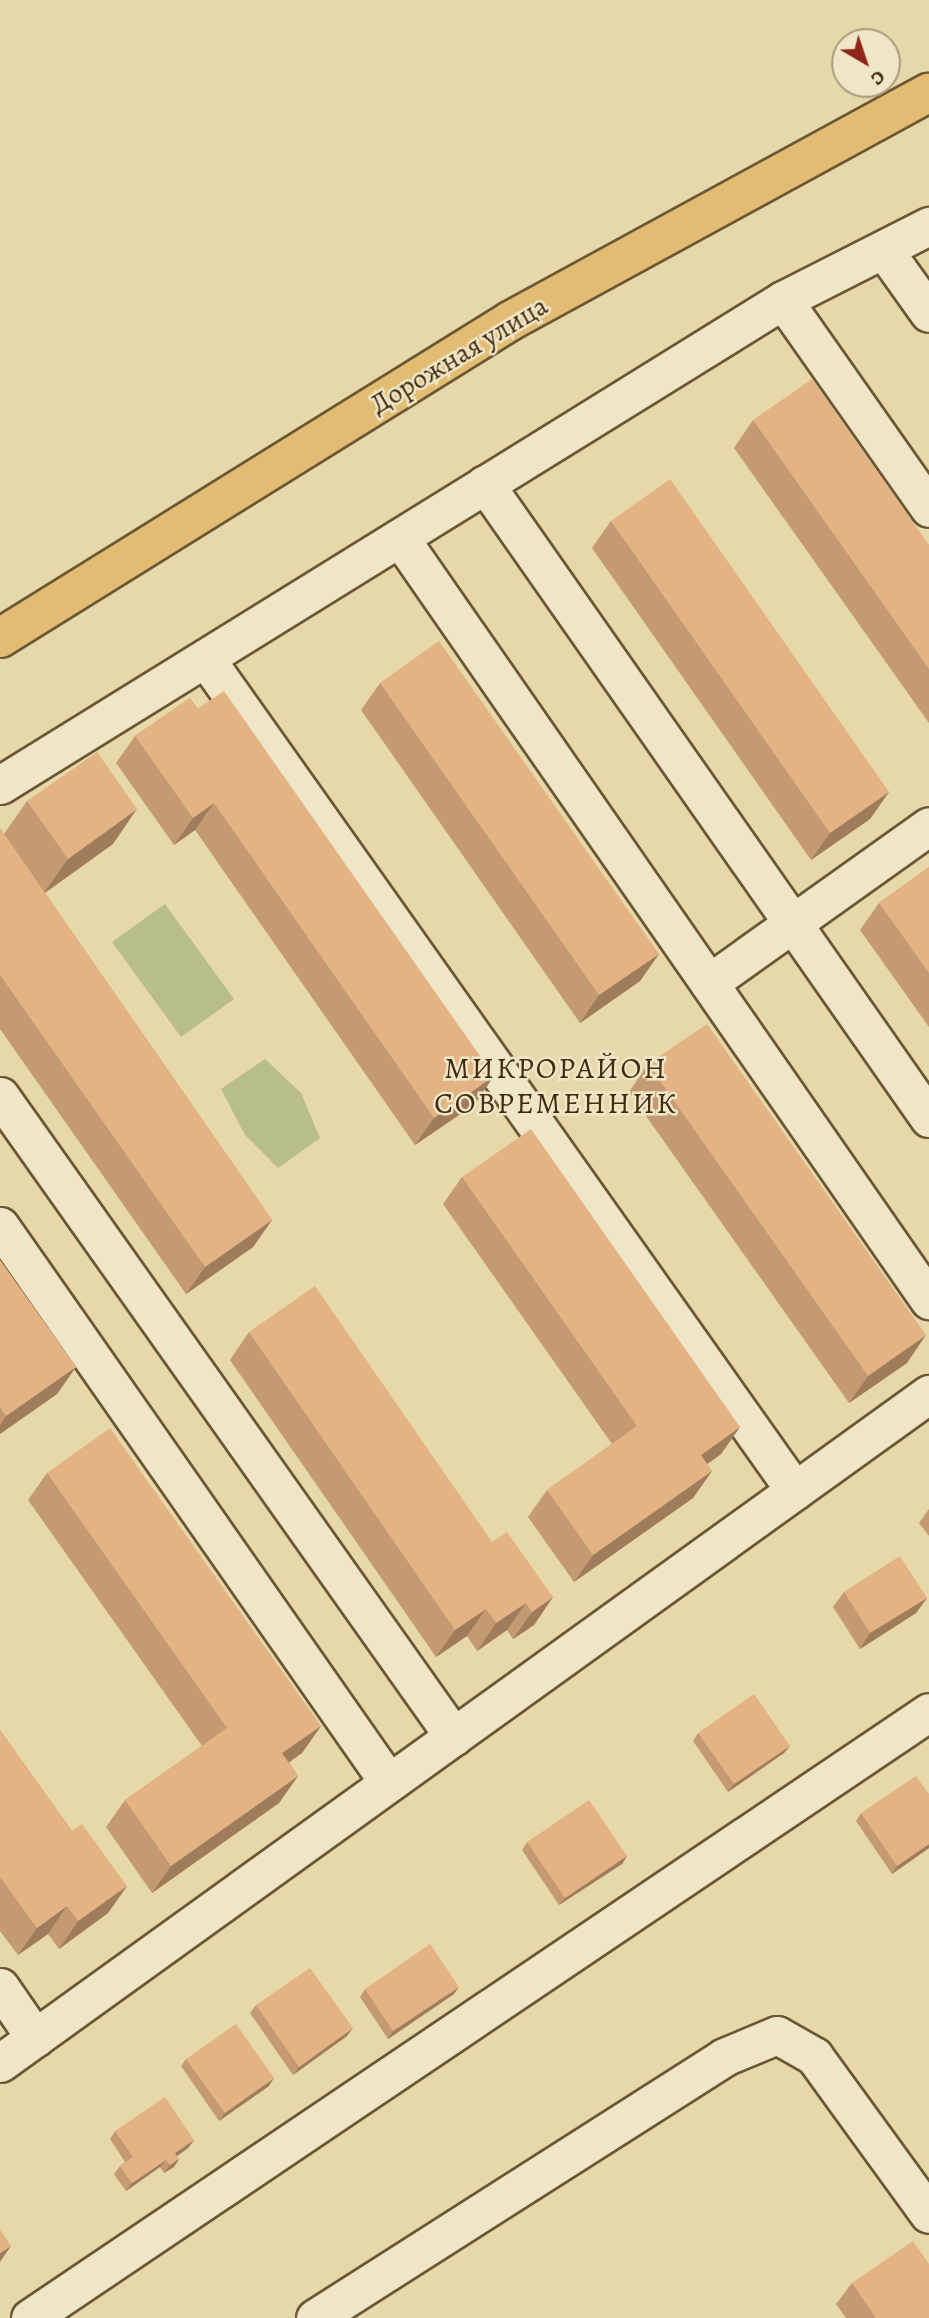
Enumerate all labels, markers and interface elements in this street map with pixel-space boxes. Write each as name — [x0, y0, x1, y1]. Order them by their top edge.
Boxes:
north arrow — [831, 28, 901, 98]
text: С — [865, 64, 891, 92]
street label: Дорожная улица — [364, 289, 554, 421]
district label: МИКРОРАЙОН СОВРЕМЕННИК — [436, 1050, 676, 1120]

